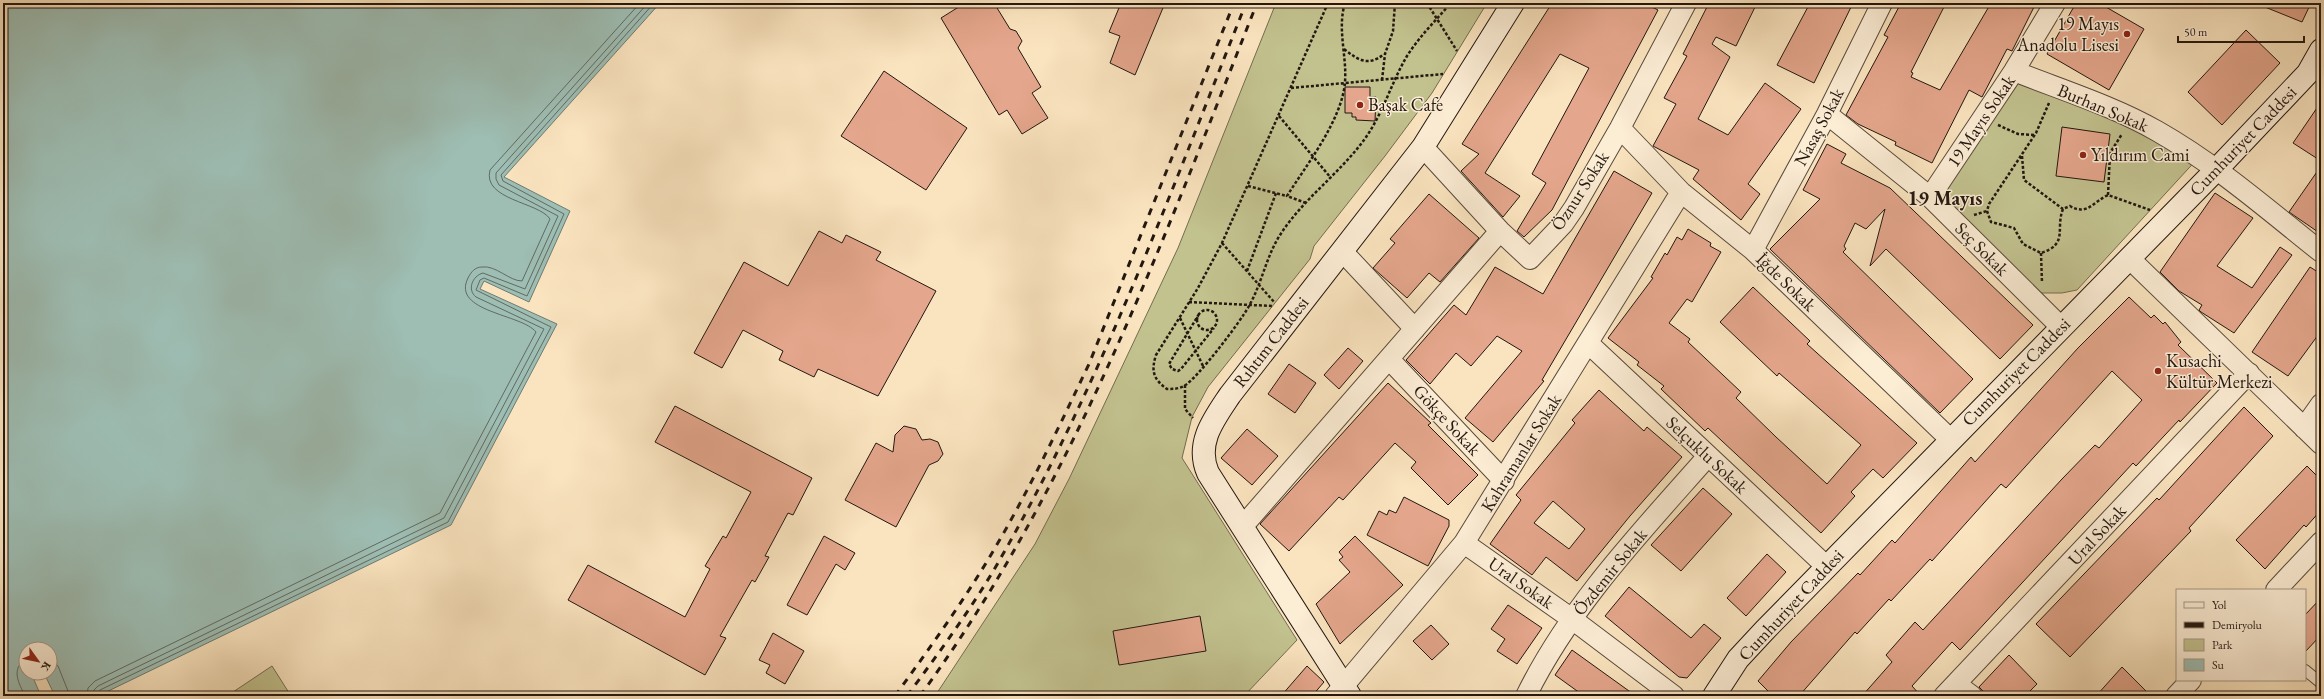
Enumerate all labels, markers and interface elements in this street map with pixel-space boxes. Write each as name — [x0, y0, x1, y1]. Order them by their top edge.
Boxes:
place label: 19 Mayıs Anadolu Lisesi — [2016, 12, 2120, 56]
scale bar — [2178, 18, 2304, 44]
text: 50 m — [2184, 24, 2208, 40]
marker: 19 Mayıs Anadolu Lisesi — [2122, 29, 2132, 39]
street label: 19 Mayıs Sokak — [1941, 70, 2020, 171]
street label: Burhan Sokak — [2054, 78, 2153, 137]
street label: Cumhuriyet Caddesi — [2184, 80, 2302, 201]
street label: Nasaş Sokak — [1788, 83, 1849, 170]
place label: Başak Cafe — [1368, 93, 1443, 116]
marker: Başak Cafe — [1355, 100, 1365, 110]
place label: Yıldırım Cami — [2091, 143, 2190, 166]
street label: Öznur Sokak — [1545, 146, 1614, 235]
marker: Yıldırım Cami — [2078, 150, 2088, 160]
district label: 19 Mayıs — [1908, 185, 1982, 211]
street label: Seç Sokak — [1950, 217, 2015, 281]
street label: İğde Sokak — [1751, 247, 1822, 316]
street label: Rıhtım Caddesi — [1228, 291, 1314, 392]
street label: Cumhuriyet Caddesi — [1956, 312, 2075, 431]
place label: Kusachi Kültür Merkezi — [2166, 349, 2273, 393]
marker: Kusachi Kültür Merkezi — [2153, 366, 2163, 376]
street label: Gökçe Sokak — [1409, 379, 1486, 460]
street label: Kahramanlar Sokak — [1475, 389, 1566, 516]
street label: Selçuklu Sokak — [1662, 411, 1753, 499]
street label: Ural Sokak — [2062, 499, 2131, 570]
street label: Özdemir Sokak — [1567, 523, 1652, 620]
street label: Cumhuriyet Caddesi — [1733, 544, 1849, 665]
street label: Ural Sokak — [1484, 552, 1559, 614]
legend — [2176, 589, 2306, 681]
text: Yol — [2212, 597, 2226, 613]
text: Demiryolu — [2212, 617, 2263, 633]
text: Park — [2212, 637, 2233, 653]
north arrow — [18, 641, 58, 681]
text: Su — [2212, 657, 2225, 673]
text: K — [38, 659, 55, 674]

